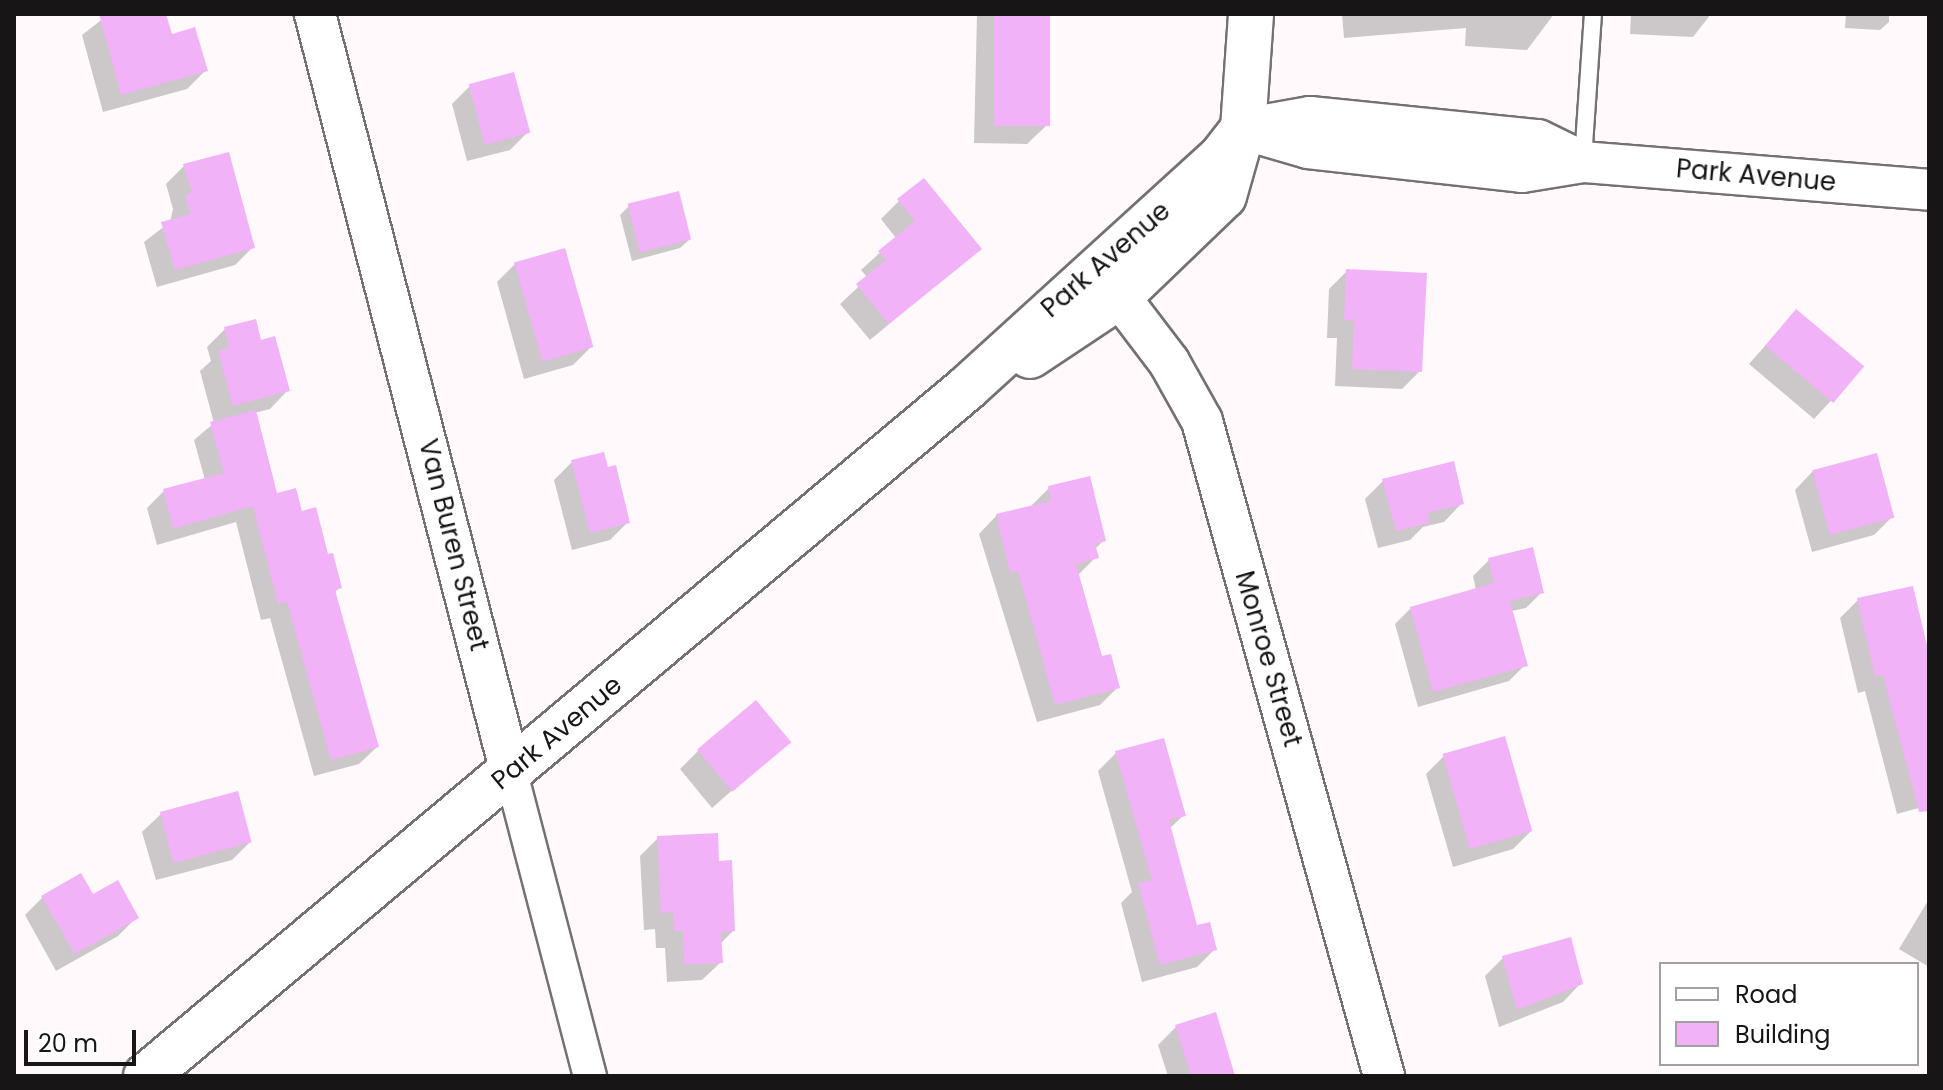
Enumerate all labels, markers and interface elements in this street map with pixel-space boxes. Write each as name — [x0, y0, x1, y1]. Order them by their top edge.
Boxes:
street label: Park Avenue — [1675, 153, 1837, 199]
street label: Park Avenue — [1035, 196, 1177, 324]
street label: Van Buren Street — [412, 436, 494, 654]
street label: Monroe Street — [1228, 568, 1308, 750]
street label: Park Avenue — [486, 670, 628, 796]
legend — [1659, 962, 1919, 1066]
text: Road — [1735, 978, 1797, 1011]
scale bar — [28, 1014, 140, 1064]
text: Building — [1735, 1018, 1831, 1051]
text: 20 m — [38, 1027, 98, 1060]

